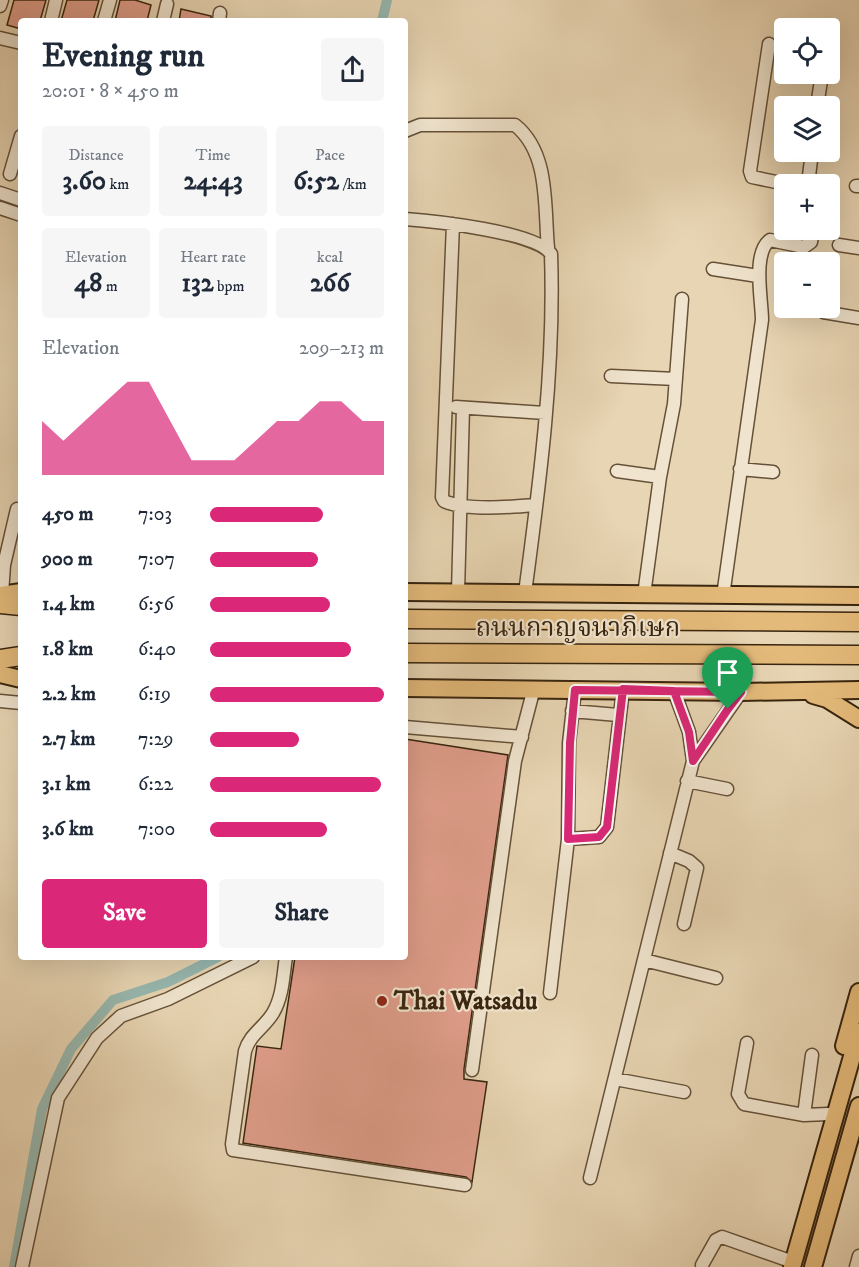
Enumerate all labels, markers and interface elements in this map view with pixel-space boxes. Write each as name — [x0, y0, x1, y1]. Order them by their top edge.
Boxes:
map controls — [774, 18, 840, 318]
button: locate — [774, 18, 840, 84]
text: Evening run — [42, 36, 204, 77]
button: share — [321, 38, 384, 101]
text: 20:01 · 8 × 450 m — [42, 79, 179, 104]
button: layers — [774, 96, 840, 162]
text: Distance — [68, 145, 124, 165]
text: Time — [196, 145, 230, 165]
text: Pace — [315, 145, 345, 165]
text: 3.60 — [63, 165, 106, 198]
text: 24:43 — [183, 165, 243, 198]
text: 6:52 — [293, 165, 339, 198]
text: km — [106, 174, 129, 194]
text: /km — [339, 174, 367, 194]
button: + — [774, 174, 840, 240]
text: Elevation — [65, 247, 127, 267]
text: Heart rate — [180, 247, 246, 267]
text: kcal — [317, 247, 343, 267]
button: − — [774, 252, 840, 318]
text: 48 — [74, 267, 102, 300]
text: 132 — [181, 267, 214, 300]
text: 266 — [310, 267, 350, 300]
text: m — [102, 276, 118, 296]
text: bpm — [214, 276, 245, 296]
text: Elevation — [42, 336, 119, 361]
text: 209–213 m — [299, 336, 384, 361]
text: 450 m — [42, 502, 93, 527]
text: 7:03 — [138, 502, 172, 527]
text: 900 m — [42, 547, 93, 572]
text: 7:07 — [138, 547, 175, 572]
text: 1.4 km — [42, 592, 95, 617]
text: 6:56 — [138, 592, 174, 617]
street label: ถนนกาญจนาภิเษก — [476, 612, 680, 645]
text: 1.8 km — [42, 637, 93, 662]
text: 6:40 — [138, 637, 176, 662]
pin — [702, 647, 753, 709]
icon: arrive — [711, 656, 744, 689]
text: 2.2 km — [42, 682, 96, 707]
text: 6:19 — [138, 682, 171, 707]
text: 2.7 km — [42, 727, 95, 752]
text: 7:29 — [138, 727, 174, 752]
text: 3.1 km — [42, 772, 91, 797]
text: 6:22 — [138, 772, 173, 797]
text: 3.6 km — [42, 817, 94, 842]
text: 7:00 — [138, 817, 175, 842]
button: Save — [42, 879, 207, 948]
button: Share — [219, 879, 384, 948]
place label: Thai Watsadu — [393, 985, 538, 1018]
marker: Thai Watsadu — [375, 994, 389, 1008]

